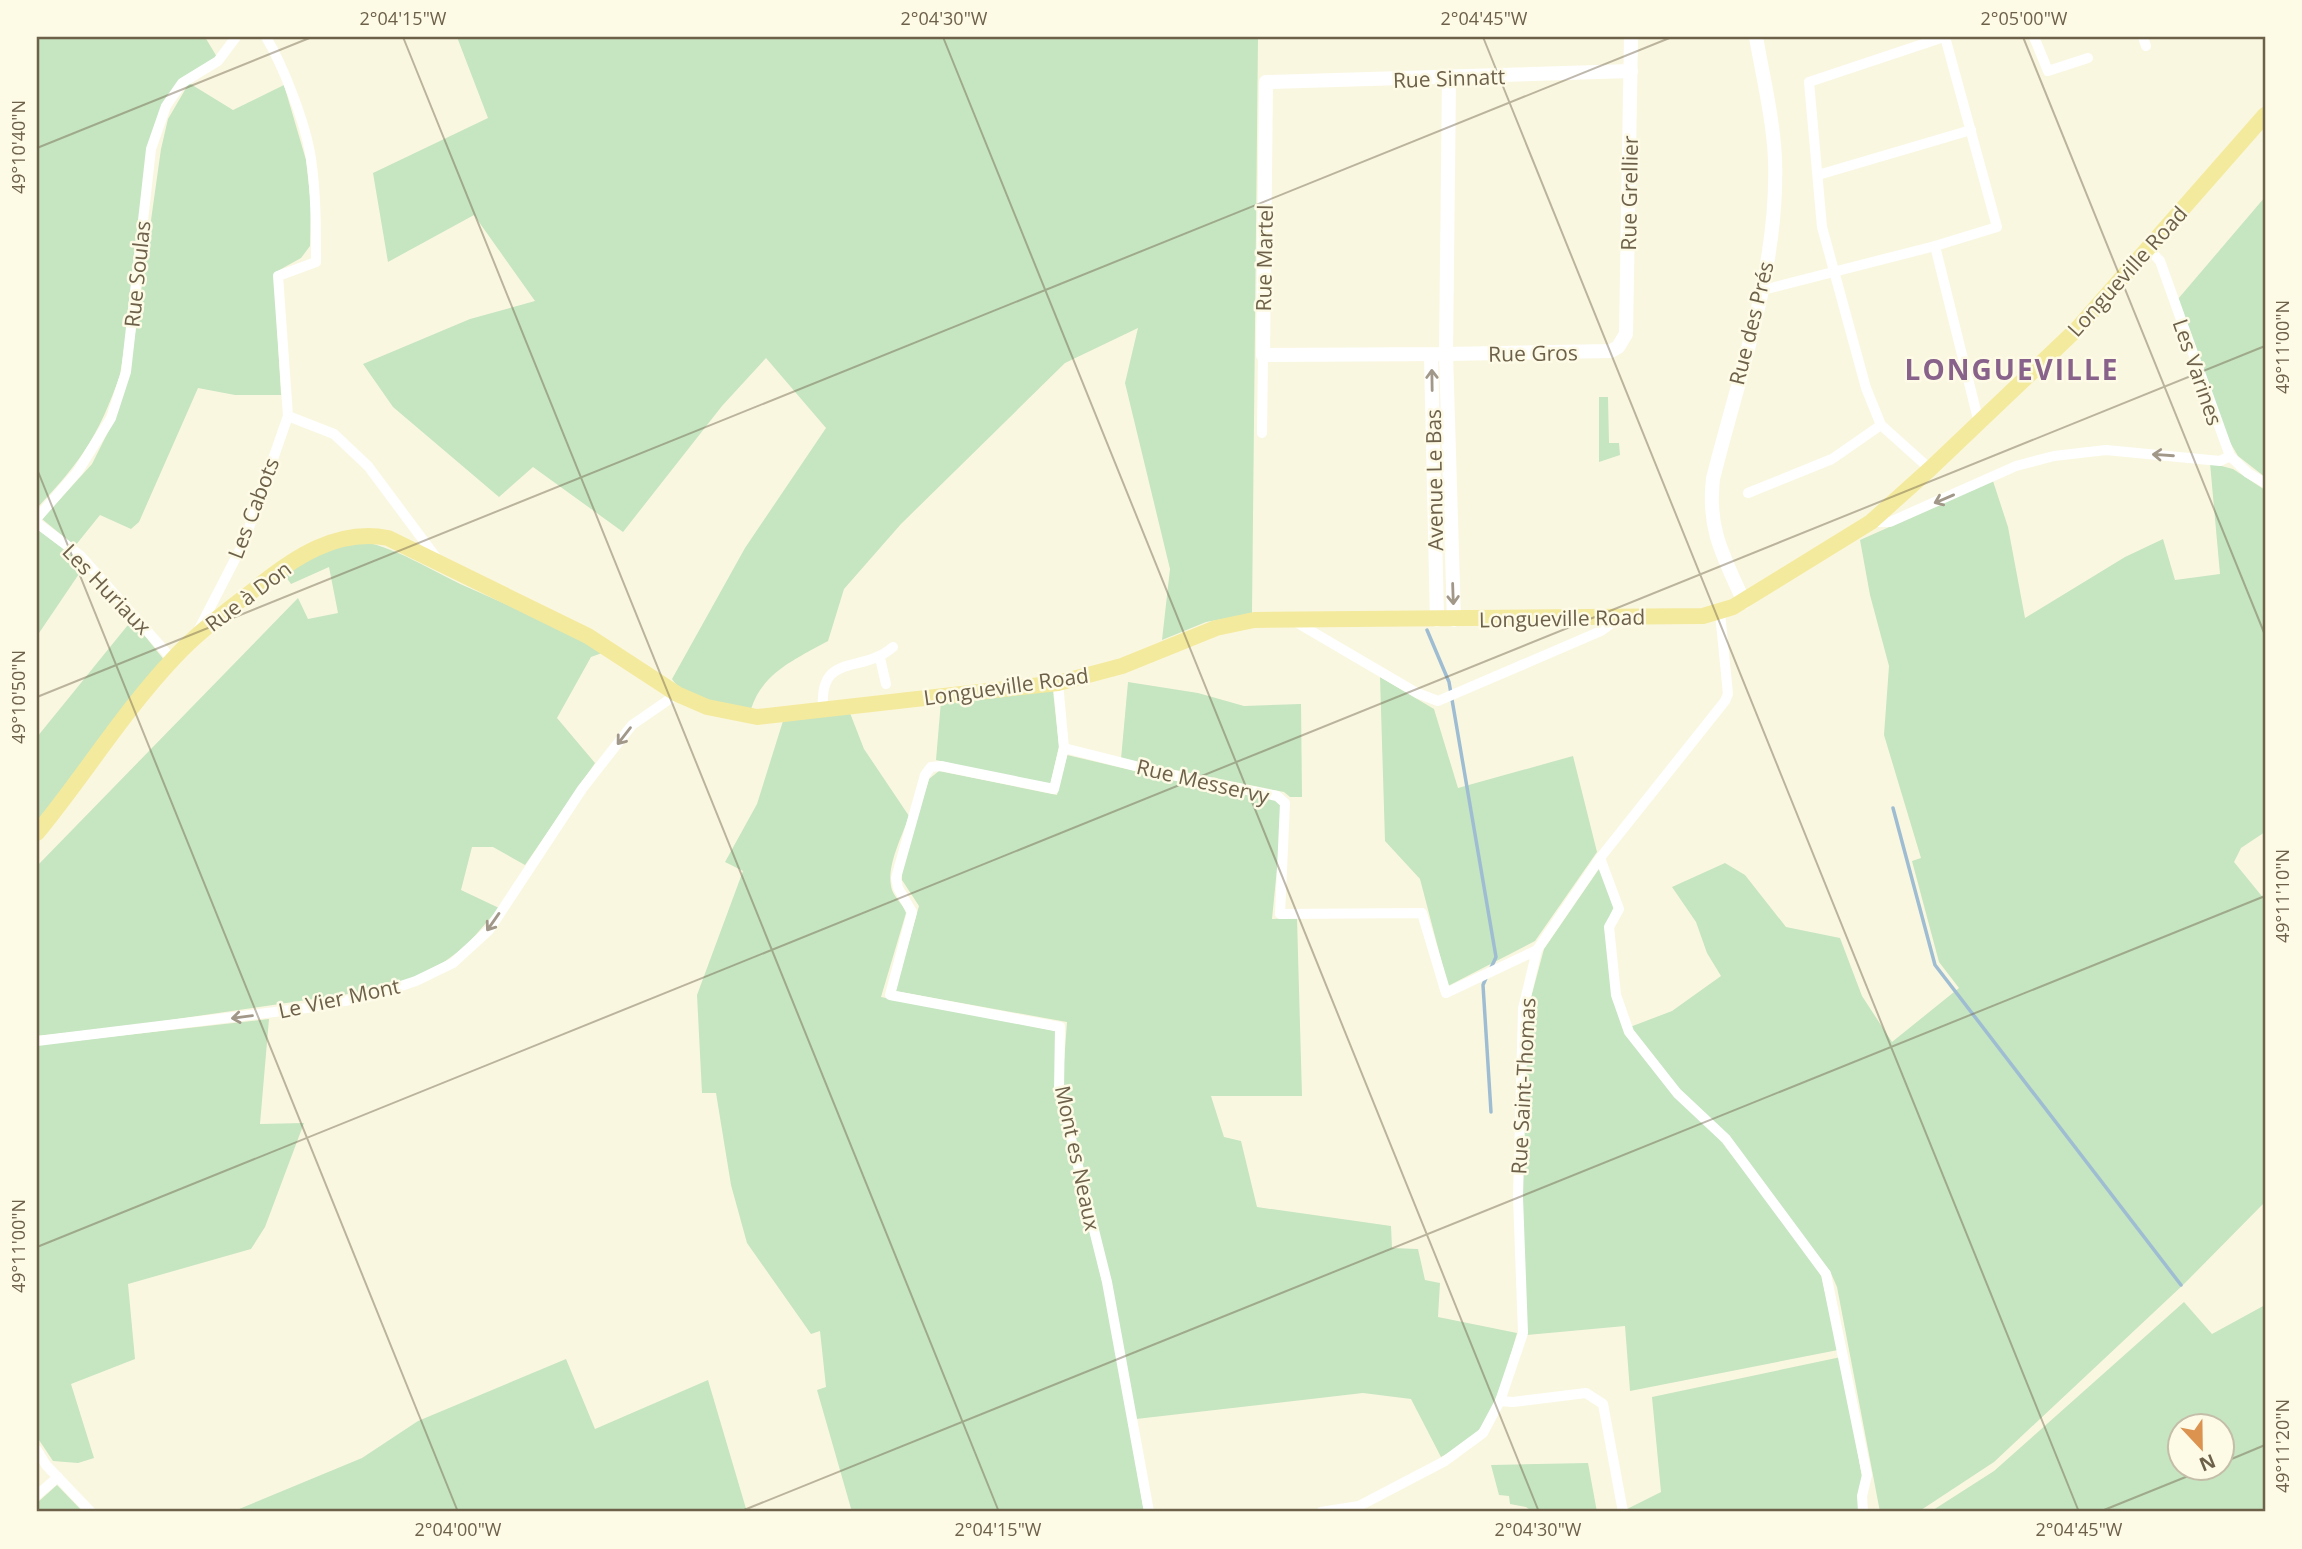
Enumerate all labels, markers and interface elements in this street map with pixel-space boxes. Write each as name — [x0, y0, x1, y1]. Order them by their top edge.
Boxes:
text: 2°04'15"W — [360, 6, 447, 30]
text: 2°04'30"W — [901, 6, 988, 30]
text: 2°04'45"W — [1441, 6, 1528, 30]
text: 2°05'00"W — [1981, 6, 2068, 30]
street label: Rue Sinnatt — [1392, 62, 1506, 94]
text: 49°10'40"N — [6, 100, 30, 194]
street label: Rue Grellier — [1614, 135, 1644, 251]
street label: Longueville Road — [2061, 200, 2193, 342]
street label: Rue Martel — [1249, 204, 1279, 312]
street label: Rue Soulas — [117, 219, 157, 329]
street label: Rue des Prés — [1722, 258, 1780, 388]
text: 49°11'00"N — [2270, 300, 2294, 394]
street label: Les Varines — [2167, 315, 2229, 429]
street label: Rue Gros — [1488, 338, 1578, 368]
district label: LONGUEVILLE — [1905, 350, 2119, 388]
one-way arrow — [1425, 369, 1439, 392]
street label: Avenue Le Bas — [1419, 409, 1449, 551]
one-way arrow — [2152, 448, 2174, 461]
street label: Les Cabots — [221, 453, 285, 563]
one-way arrow — [1934, 493, 1956, 506]
street label: Les Huriaux — [57, 538, 157, 640]
street label: Rue à Don — [199, 554, 297, 638]
one-way arrow — [1446, 582, 1460, 605]
street label: Longueville Road — [1479, 603, 1645, 633]
text: 49°10'50"N — [6, 650, 30, 744]
street label: Longueville Road — [922, 661, 1090, 711]
one-way arrow — [616, 726, 631, 745]
street label: Rue Messervy — [1134, 752, 1272, 810]
text: 49°11'10"N — [2270, 849, 2294, 943]
one-way arrow — [486, 913, 501, 931]
street label: Le Vier Mont — [276, 971, 402, 1025]
street label: Rue Saint-Thomas — [1504, 997, 1542, 1175]
one-way arrow — [231, 1010, 254, 1023]
street label: Mont es Neaux — [1049, 1083, 1107, 1233]
text: 49°11'00"N — [6, 1199, 30, 1293]
text: 49°11'20"N — [2270, 1399, 2294, 1493]
north arrow — [2166, 1412, 2236, 1482]
text: N — [2195, 1448, 2219, 1478]
text: 2°04'00"W — [415, 1517, 502, 1541]
text: 2°04'15"W — [955, 1517, 1042, 1541]
text: 2°04'30"W — [1495, 1517, 1582, 1541]
text: 2°04'45"W — [2036, 1517, 2123, 1541]

